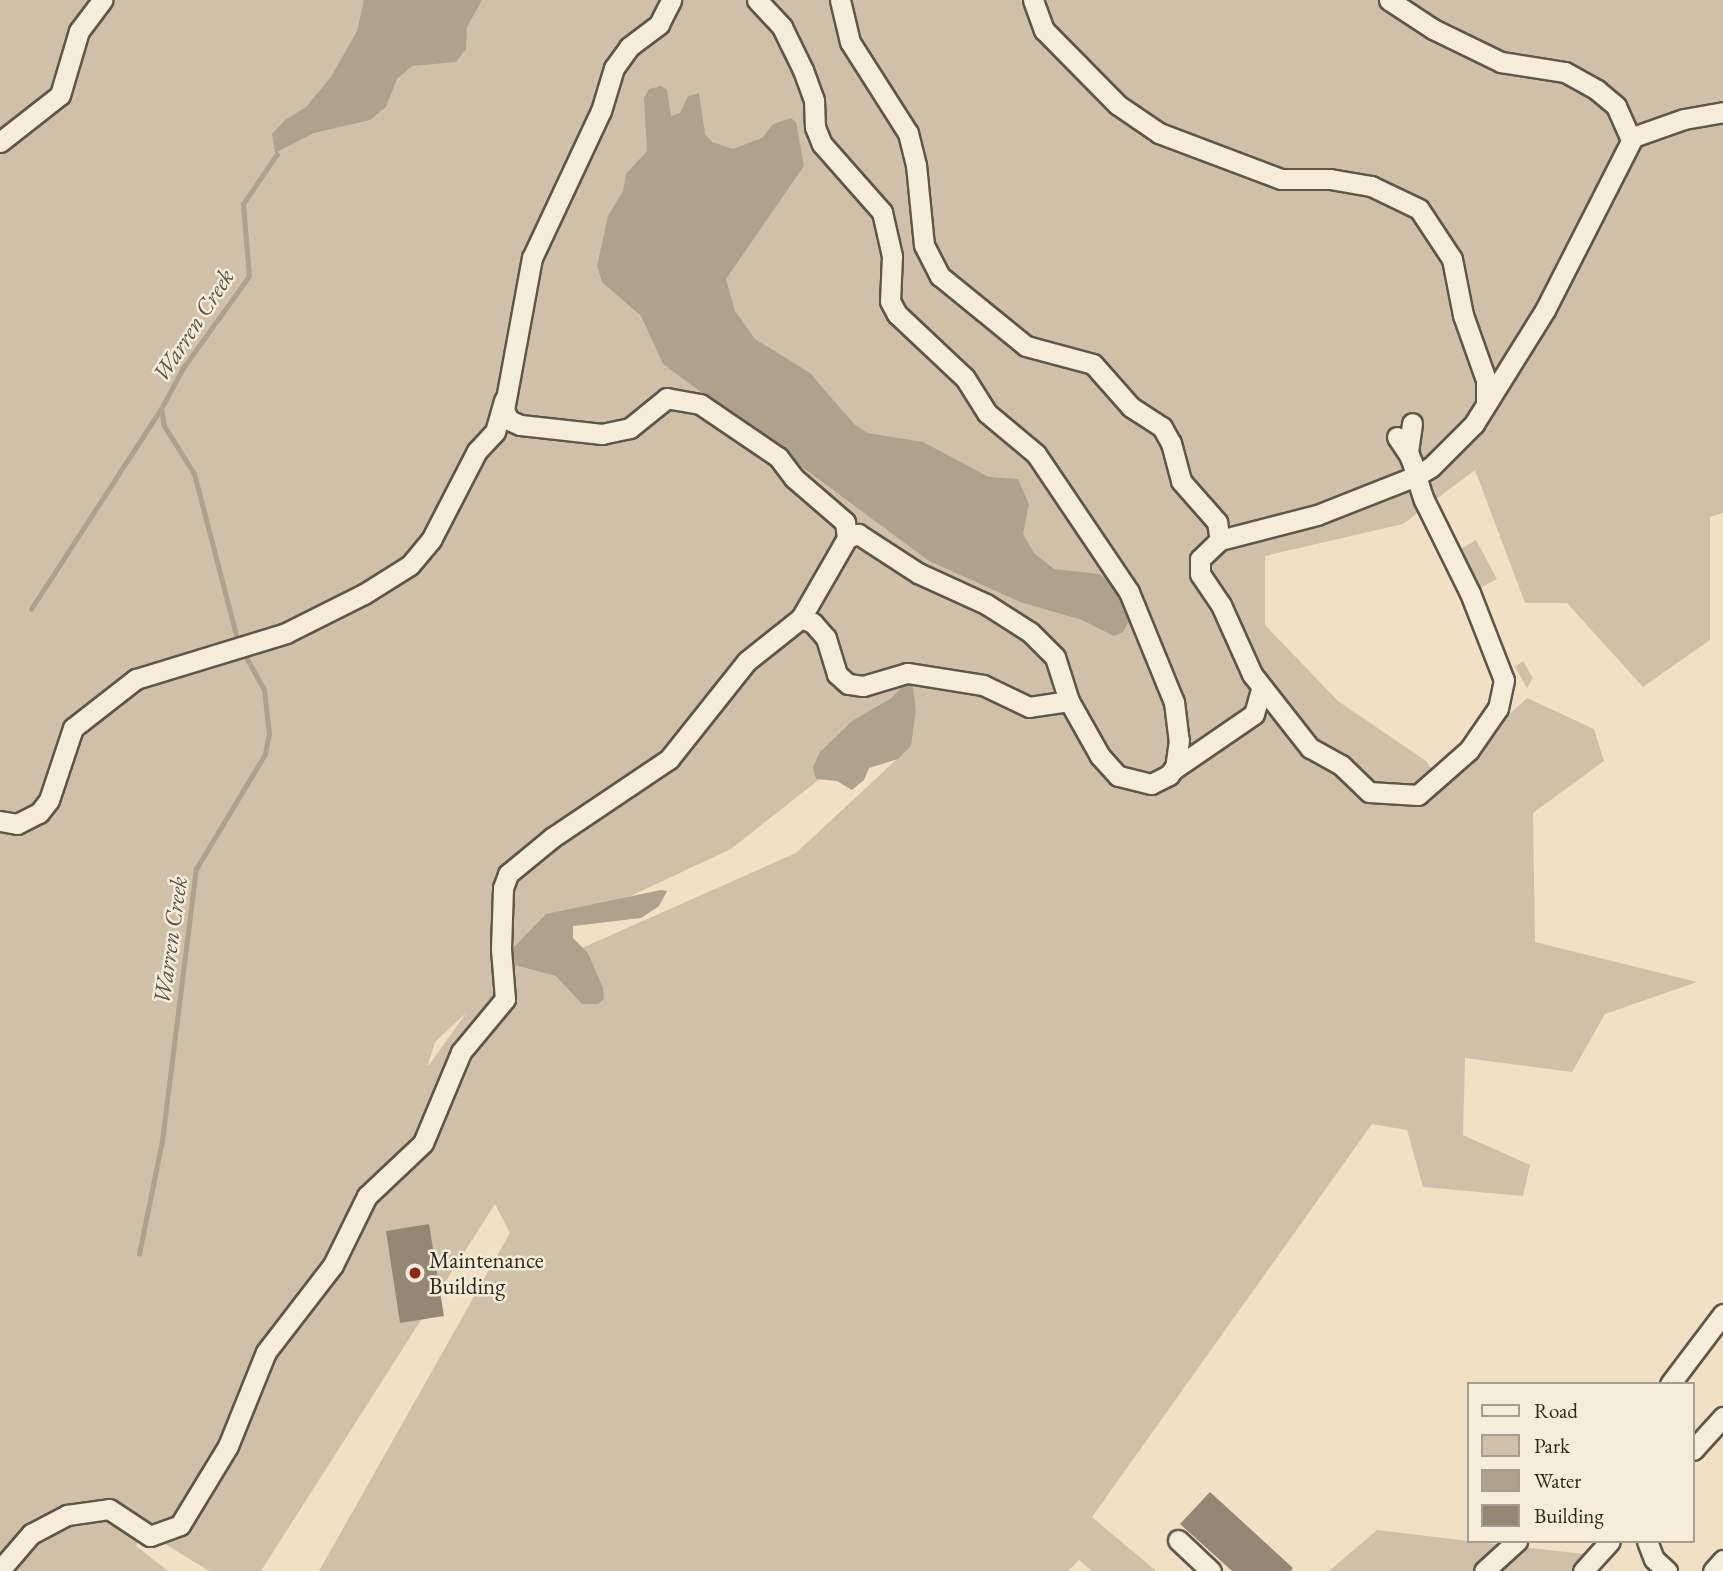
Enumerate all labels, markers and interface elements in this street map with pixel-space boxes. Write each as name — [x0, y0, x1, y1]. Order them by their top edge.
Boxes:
water label: Warren Creek — [146, 263, 240, 387]
water label: Warren Creek — [147, 874, 193, 1006]
place label: Maintenance Building — [429, 1246, 544, 1300]
marker: Maintenance Building — [407, 1265, 423, 1281]
legend — [1468, 1382, 1695, 1543]
text: Road — [1534, 1397, 1578, 1424]
text: Park — [1534, 1432, 1570, 1459]
text: Water — [1534, 1467, 1581, 1494]
text: Building — [1534, 1502, 1604, 1529]

